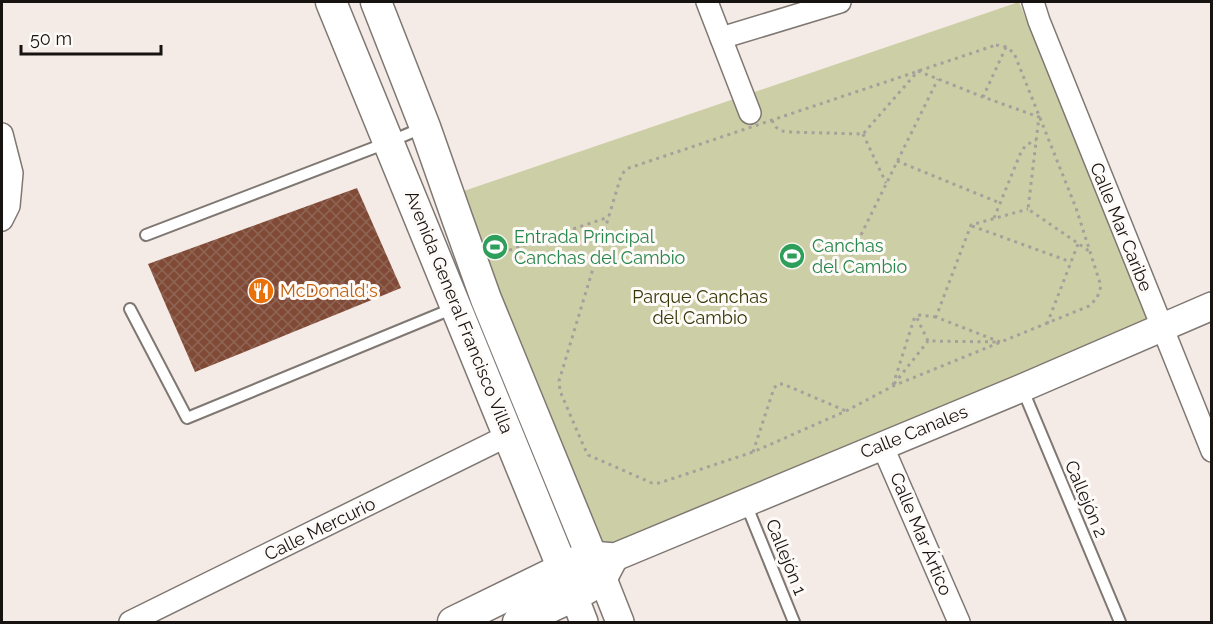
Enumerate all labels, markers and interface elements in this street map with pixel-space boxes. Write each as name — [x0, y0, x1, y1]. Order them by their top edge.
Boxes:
scale bar — [21, 18, 160, 56]
text: 50 m — [30, 28, 72, 49]
street label: Calle Mar Caribe — [1086, 159, 1157, 295]
street label: Avenida General Francisco Villa — [401, 187, 518, 436]
place label: Entrada Principal Canchas del Cambio — [514, 226, 686, 268]
sports icon: Entrada Principal Canchas del Cambio — [480, 232, 510, 262]
place label: Canchas del Cambio — [812, 235, 907, 277]
sports icon: Canchas del Cambio — [777, 241, 807, 271]
restaurant icon: McDonald's — [246, 276, 276, 306]
place label: McDonald's — [280, 280, 378, 301]
park label: Parque Canchas del Cambio — [632, 286, 768, 328]
street label: Calle Canales — [857, 400, 971, 463]
street label: Callejón 2 — [1061, 457, 1112, 541]
street label: Calle Mar Ártico — [886, 469, 958, 599]
street label: Calle Mercurio — [261, 492, 379, 564]
street label: Callejón 1 — [762, 516, 811, 598]

